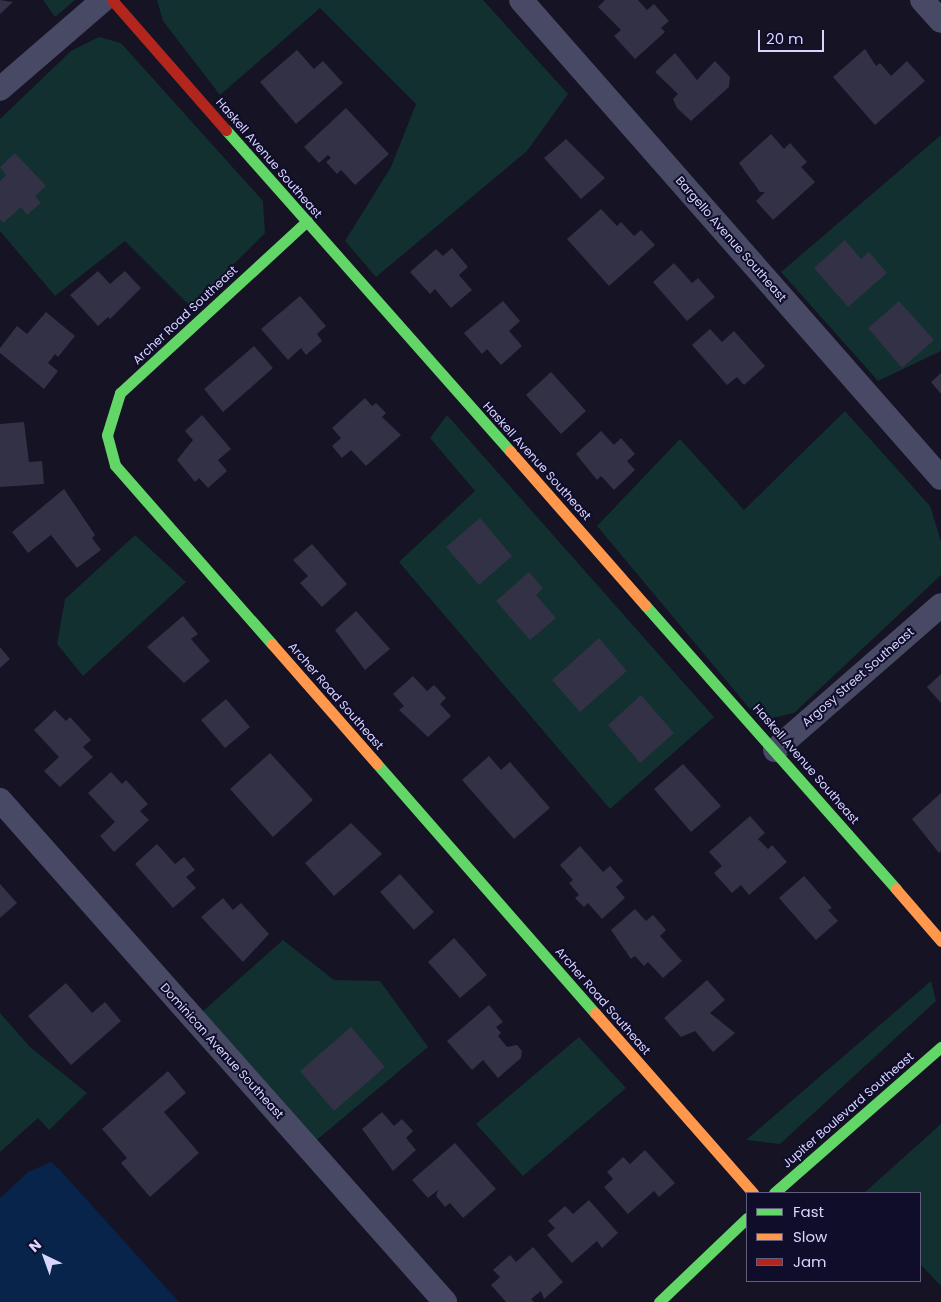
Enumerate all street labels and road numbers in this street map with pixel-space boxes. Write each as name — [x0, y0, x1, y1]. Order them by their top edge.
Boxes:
street label: Haskell Avenue Southeast — [213, 95, 325, 221]
street label: Bargello Avenue Southeast — [673, 173, 789, 305]
street label: Archer Road Southeast — [130, 263, 240, 367]
street label: Haskell Avenue Southeast — [480, 399, 594, 523]
street label: Argosy Street Southeast — [799, 624, 917, 730]
street label: Archer Road Southeast — [285, 639, 387, 753]
street label: Haskell Avenue Southeast — [750, 701, 862, 827]
street label: Archer Road Southeast — [552, 944, 654, 1058]
street label: Dominican Avenue Southeast — [157, 980, 287, 1122]
street label: Jupiter Boulevard Southeast — [780, 1049, 916, 1171]

